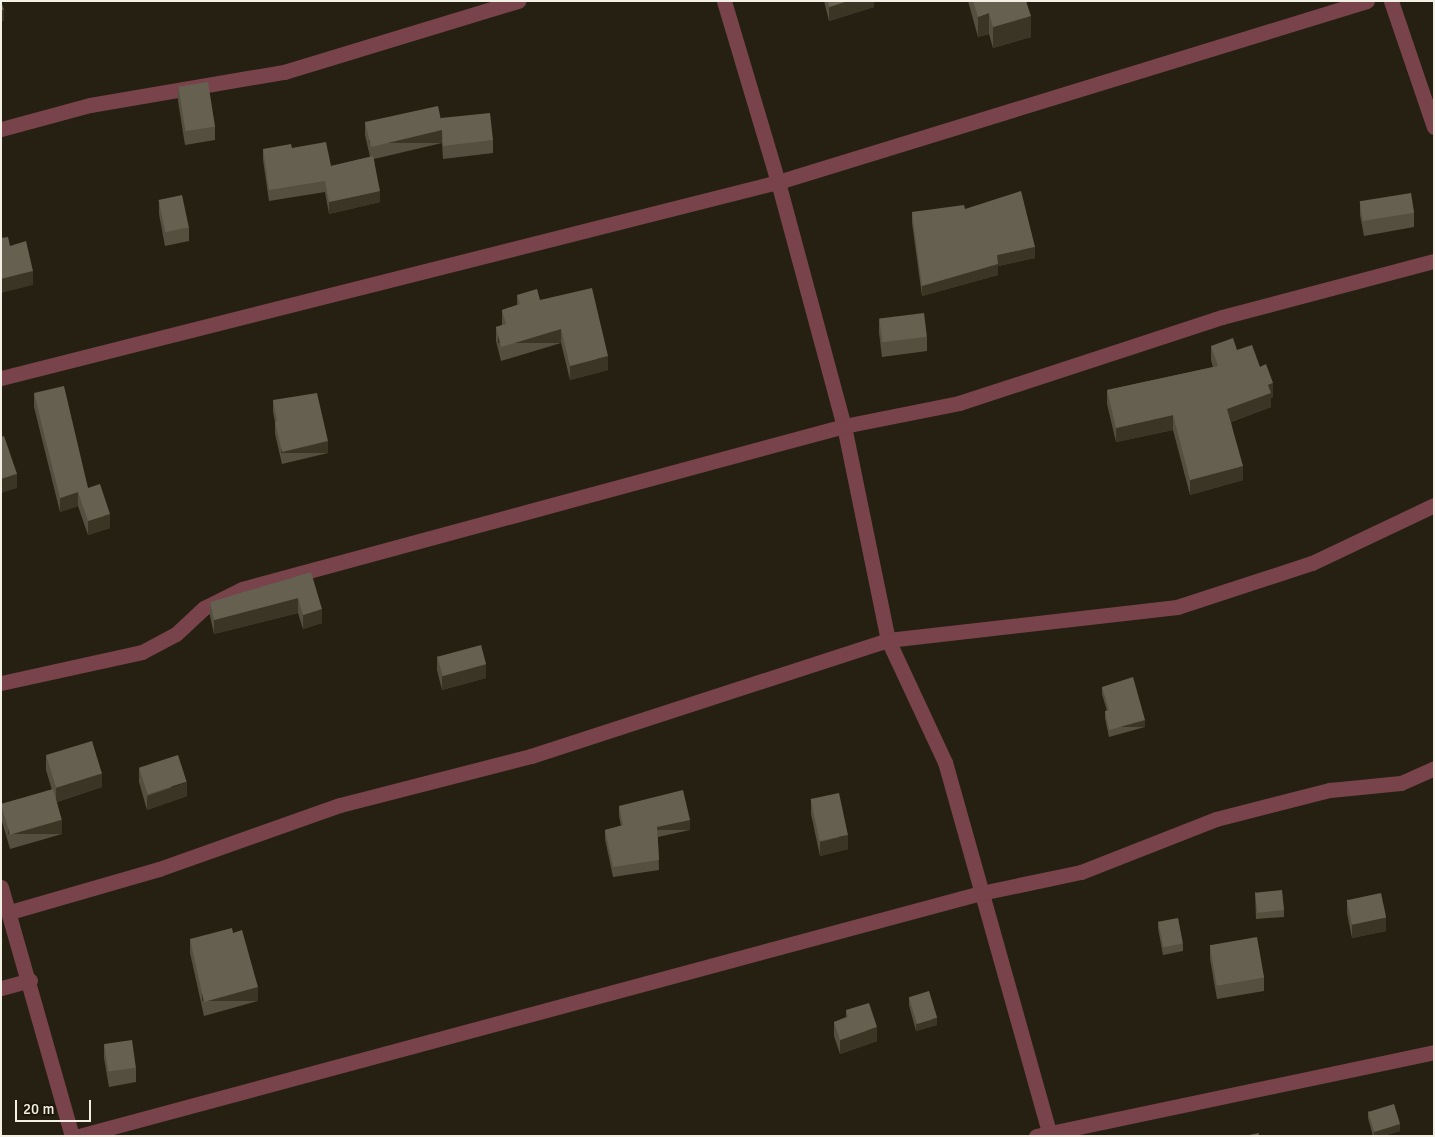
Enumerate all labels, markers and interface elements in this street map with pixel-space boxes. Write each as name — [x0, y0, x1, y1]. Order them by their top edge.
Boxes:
scale bar — [18, 1090, 94, 1122]
text: 20 m — [23, 1100, 54, 1118]

